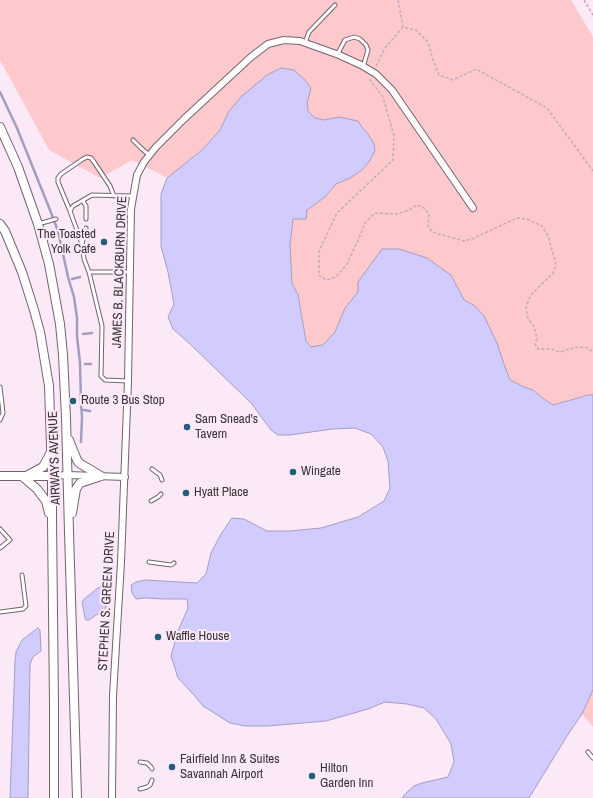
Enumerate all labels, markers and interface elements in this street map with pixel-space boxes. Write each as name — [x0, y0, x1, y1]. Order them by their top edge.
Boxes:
street label: JAMES B. BLACKBURN DRIVE — [110, 196, 130, 348]
place label: The Toasted Yolk Cafe — [37, 227, 96, 258]
marker: The Toasted Yolk Cafe — [99, 237, 109, 247]
place label: Route 3 Bus Stop — [81, 393, 165, 409]
marker: Route 3 Bus Stop — [68, 396, 78, 406]
street label: AIRWAYS AVENUE — [46, 411, 64, 505]
place label: Sam Snead's Tavern — [195, 412, 258, 443]
marker: Sam Snead's Tavern — [182, 422, 192, 432]
place label: Wingate — [301, 464, 341, 480]
marker: Wingate — [288, 467, 298, 477]
place label: Hyatt Place — [194, 485, 249, 501]
marker: Hyatt Place — [181, 488, 191, 498]
street label: STEPHEN S. GREEN DRIVE — [96, 531, 118, 671]
place label: Waffle House — [166, 629, 229, 645]
marker: Waffle House — [153, 632, 163, 642]
place label: Fairfield Inn & Suites Savannah Airport — [180, 752, 280, 783]
place label: Hilton Garden Inn — [320, 761, 373, 792]
marker: Fairfield Inn & Suites Savannah Airport — [167, 762, 177, 772]
marker: Hilton Garden Inn — [307, 771, 317, 781]

